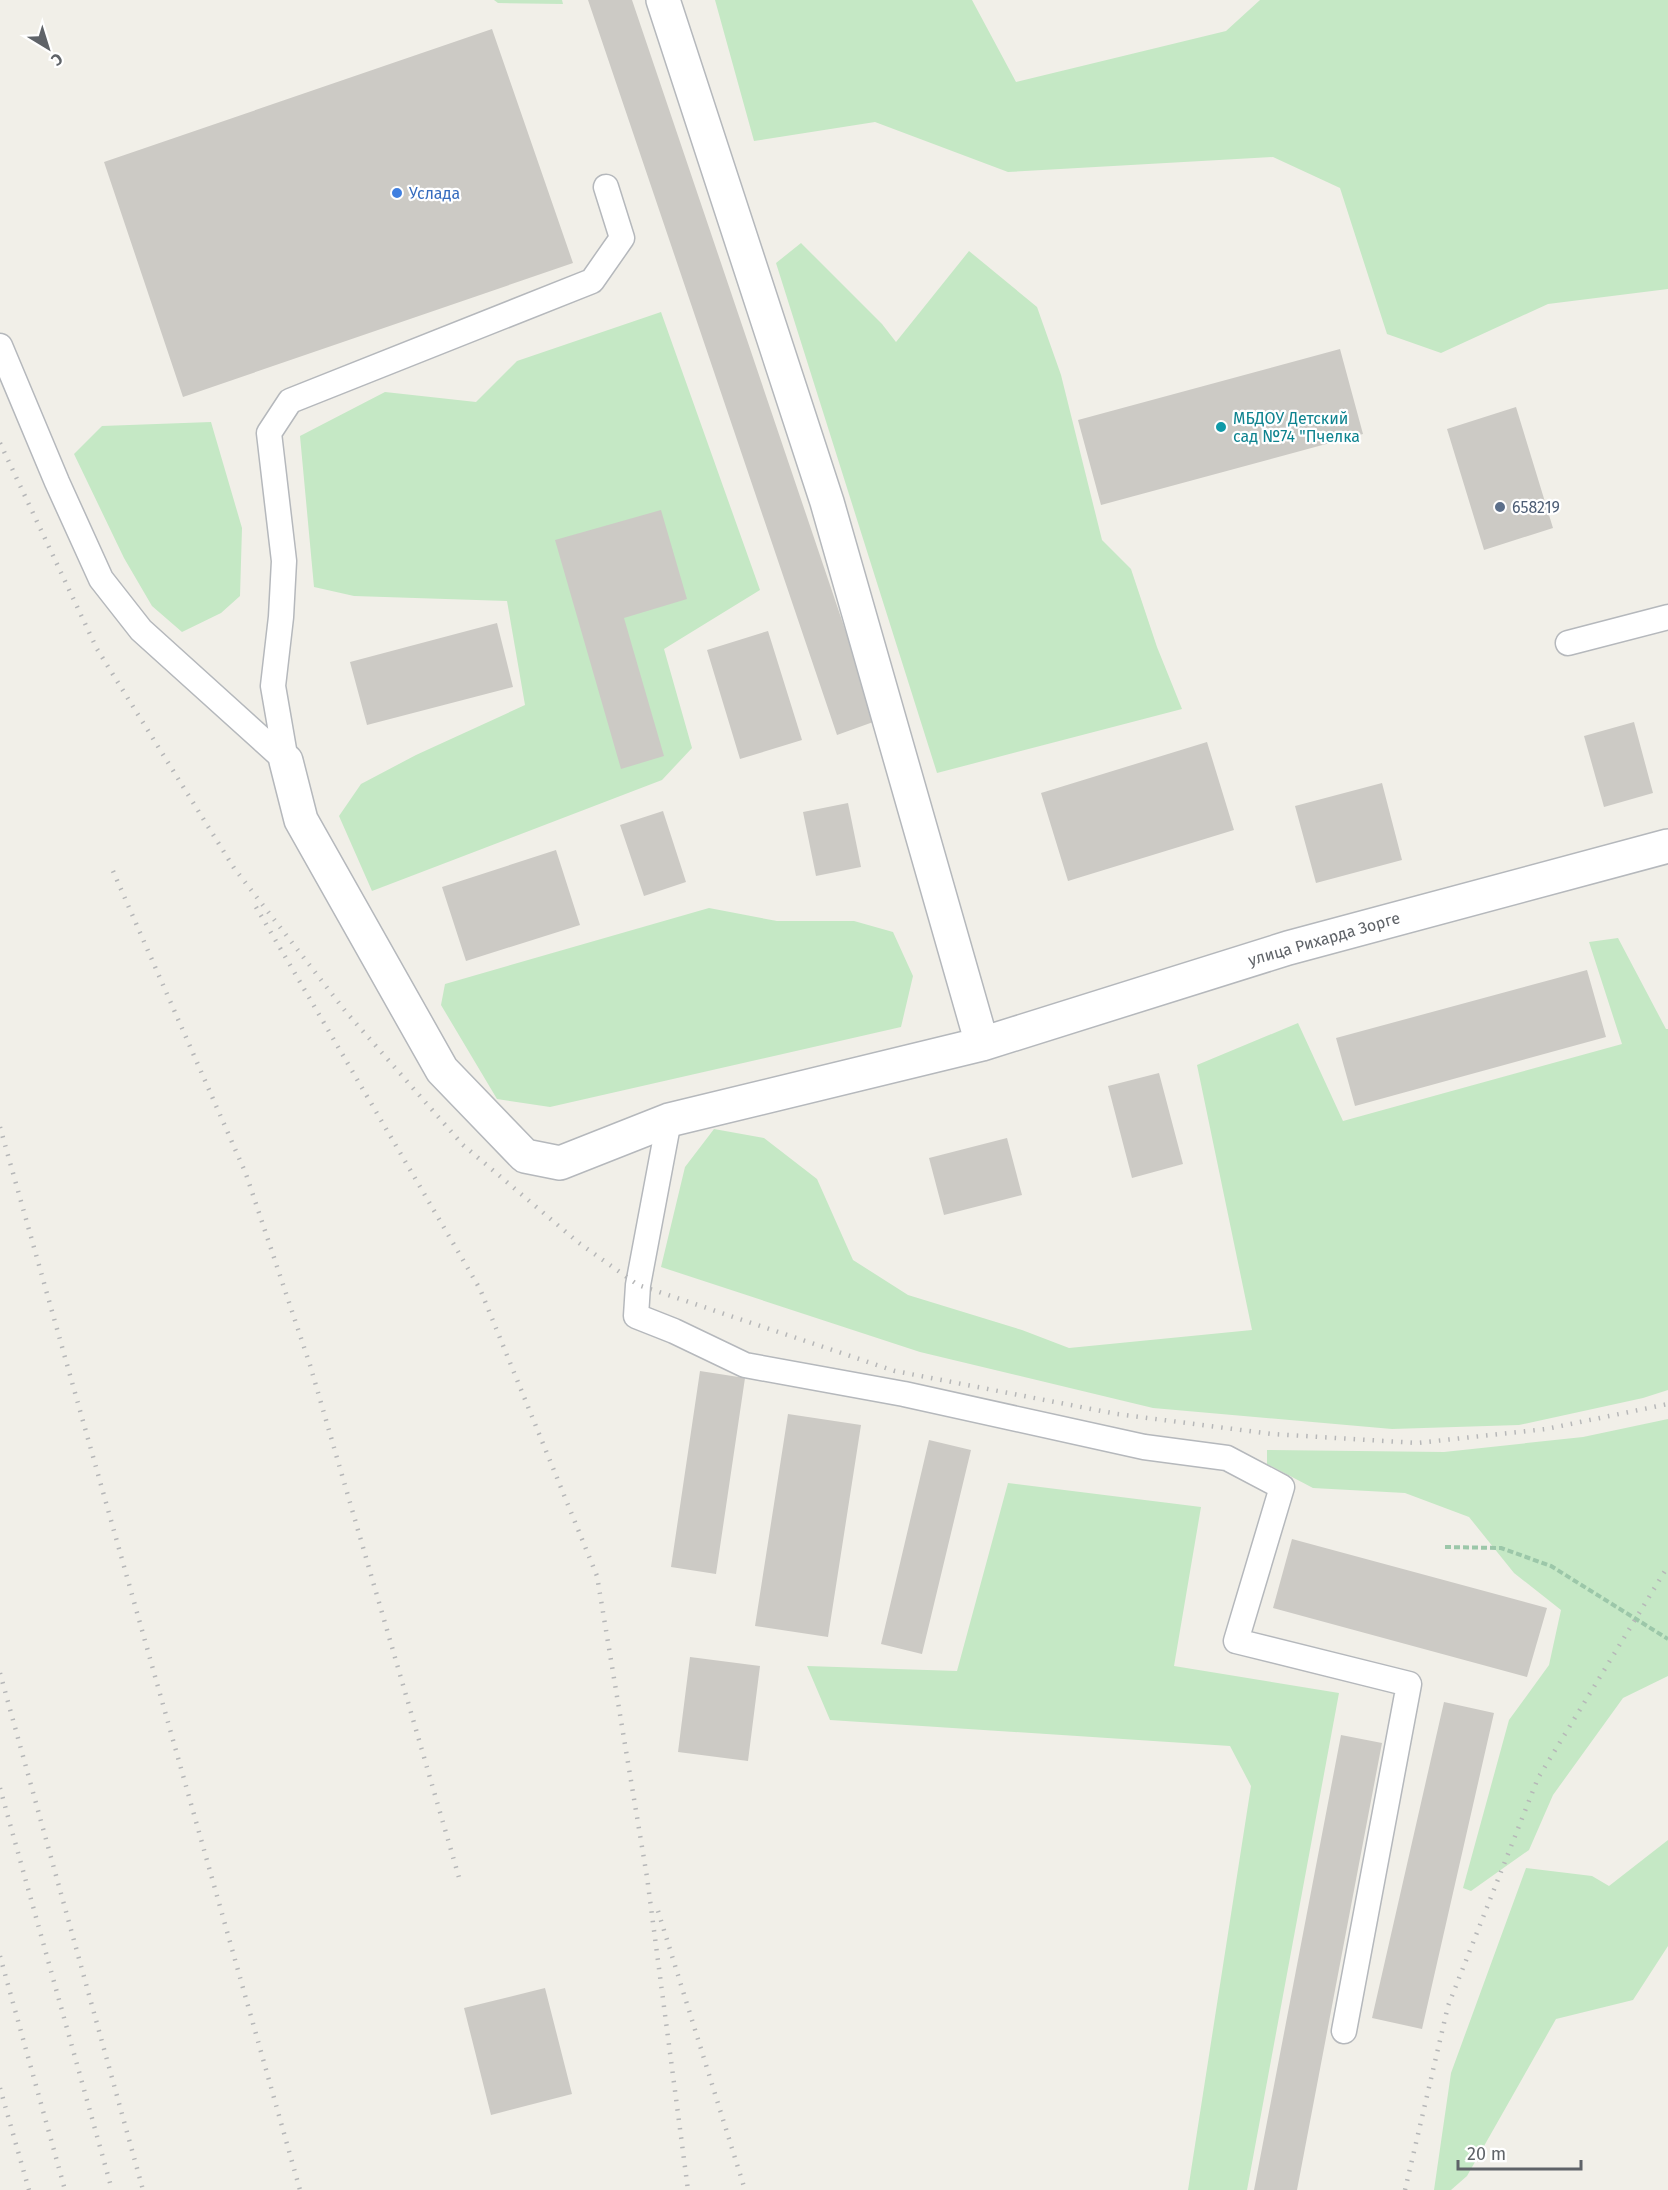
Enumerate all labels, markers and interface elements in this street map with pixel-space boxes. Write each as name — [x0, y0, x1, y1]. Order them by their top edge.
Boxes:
north arrow — [18, 18, 78, 78]
text: С — [47, 49, 66, 70]
place label: Услада — [409, 184, 460, 203]
marker: Услада — [390, 186, 404, 200]
place label: МБДОУ Детский сад №74 "Пчелка — [1233, 409, 1360, 446]
marker: МБДОУ Детский сад №74 "Пчелка — [1214, 420, 1228, 434]
place label: 658219 — [1512, 498, 1560, 517]
marker: 658219 — [1493, 500, 1507, 514]
street label: улица Рихарда Зорге — [1246, 908, 1402, 970]
scale bar — [1458, 2133, 1581, 2171]
text: 20 m — [1467, 2143, 1506, 2165]

